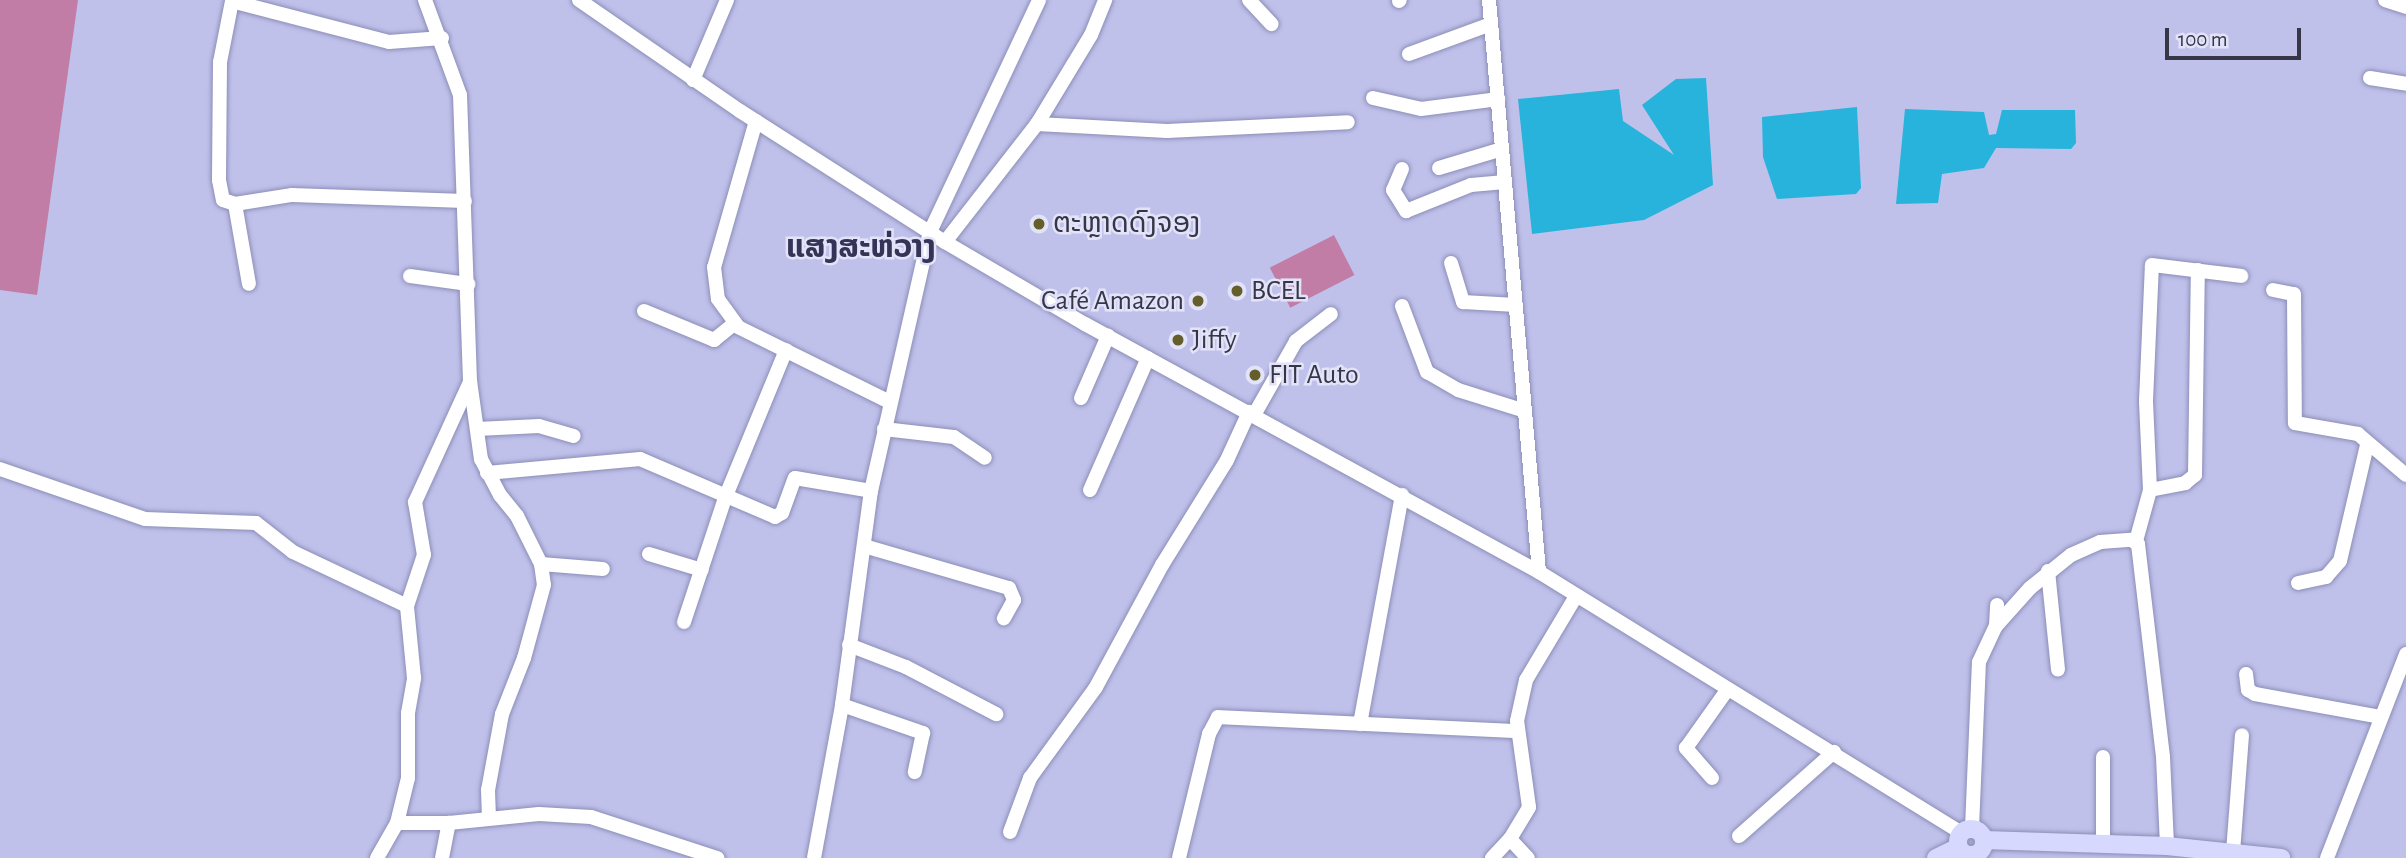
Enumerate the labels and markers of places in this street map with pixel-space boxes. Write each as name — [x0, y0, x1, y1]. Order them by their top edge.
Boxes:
place label: ຕະຫຼາດດົງຈອງ — [1053, 207, 1200, 241]
marker: ຕະຫຼາດດົງຈອງ — [1031, 216, 1047, 232]
place label: BCEL — [1251, 274, 1306, 308]
marker: BCEL — [1229, 283, 1245, 299]
place label: Café Amazon — [1041, 284, 1184, 318]
marker: Café Amazon — [1190, 293, 1206, 309]
place label: Jiffy — [1192, 323, 1237, 357]
marker: Jiffy — [1170, 332, 1186, 348]
place label: FIT Auto — [1269, 358, 1359, 392]
marker: FIT Auto — [1247, 367, 1263, 383]

